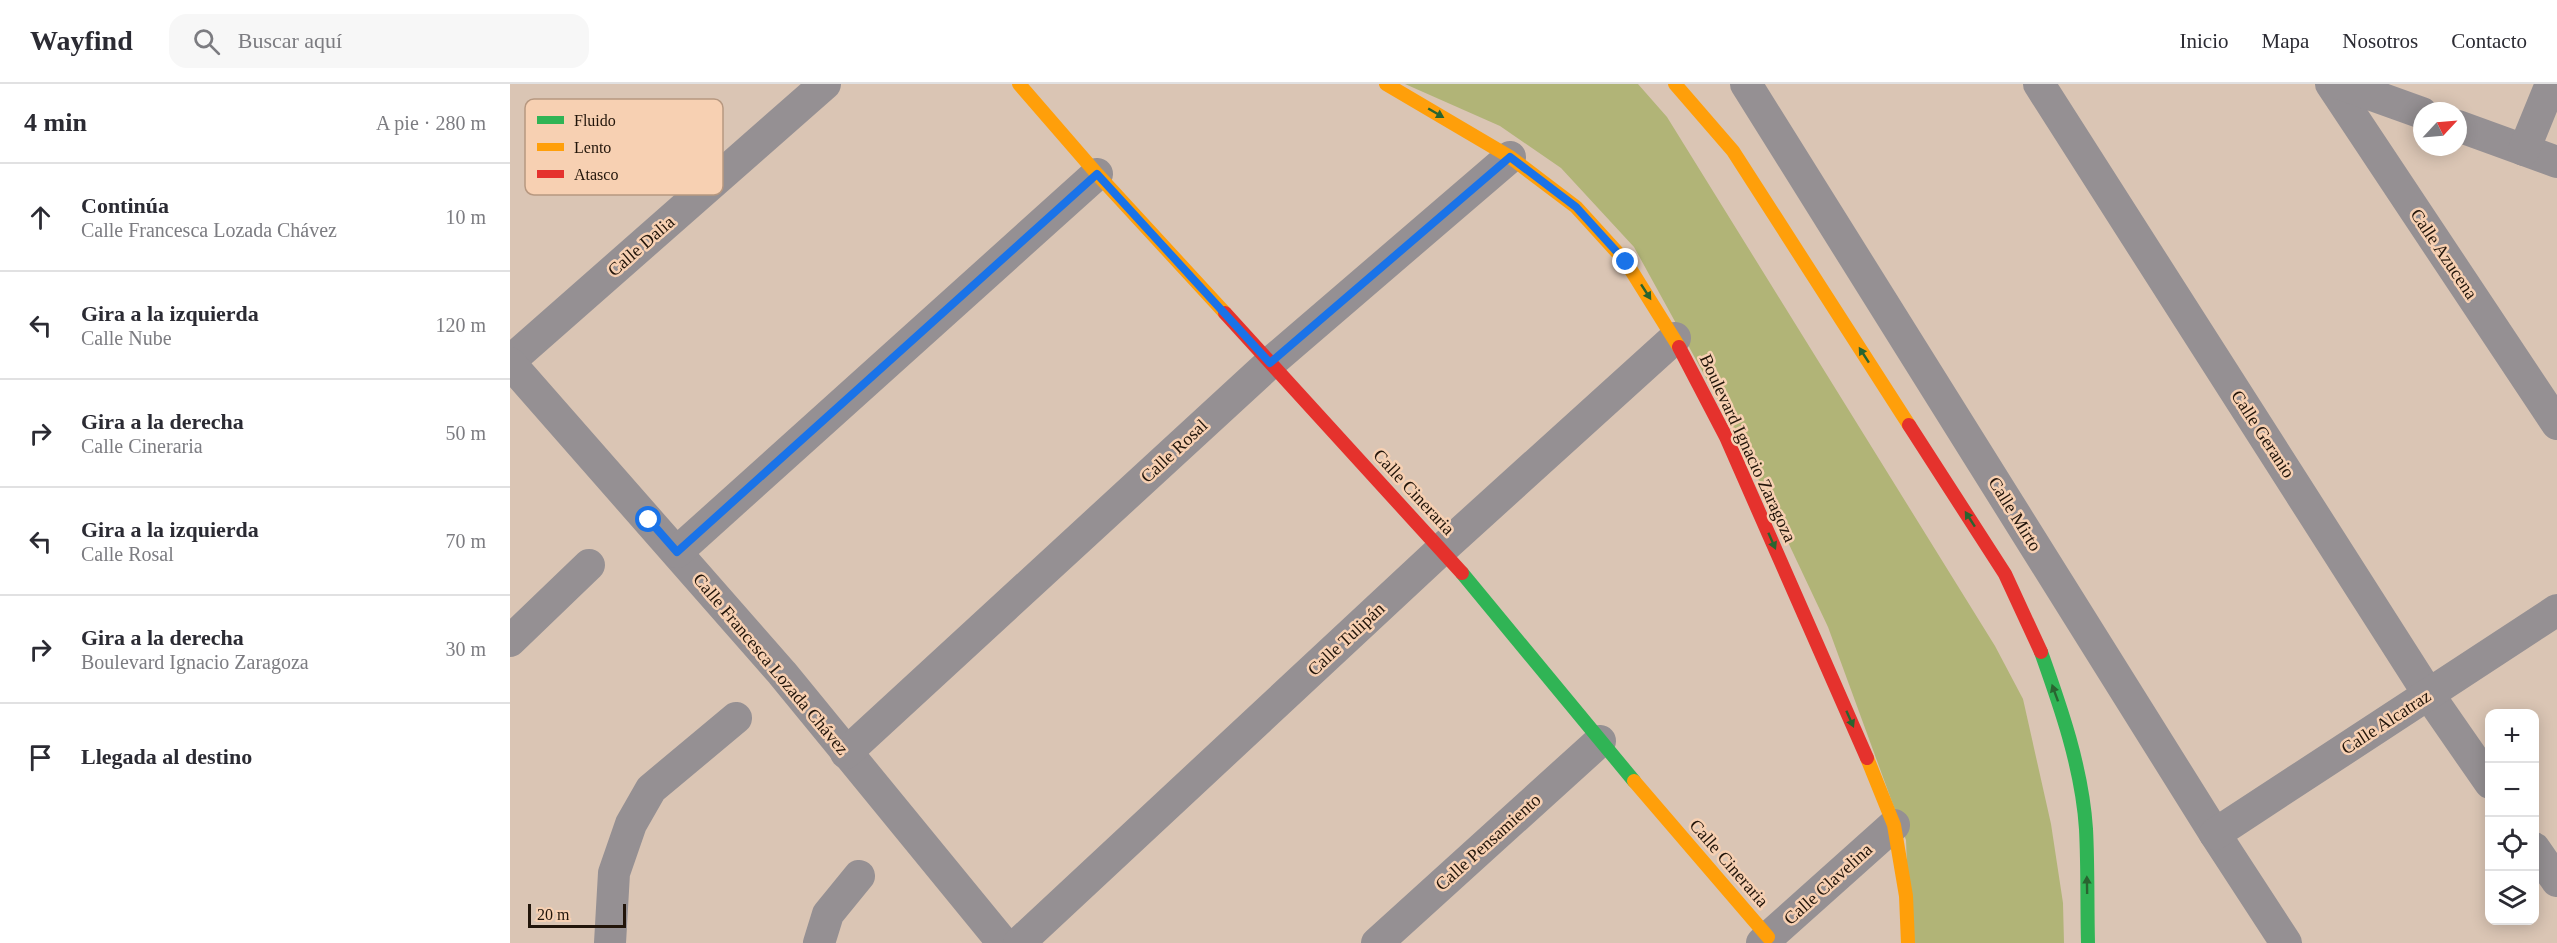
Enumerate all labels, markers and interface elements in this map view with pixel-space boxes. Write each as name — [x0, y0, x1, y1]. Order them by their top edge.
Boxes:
search box — [169, 14, 589, 68]
text: Wayfind — [30, 25, 133, 56]
icon: search — [190, 25, 223, 58]
text: Buscar aquí — [238, 28, 342, 53]
text: Inicio — [2180, 29, 2229, 53]
text: Mapa — [2262, 29, 2309, 53]
text: Nosotros — [2342, 29, 2418, 53]
text: Contacto — [2451, 29, 2527, 53]
legend — [525, 99, 723, 195]
north arrow — [2413, 102, 2467, 156]
text: 4 min — [24, 108, 87, 137]
one-way arrow — [1428, 108, 1445, 118]
text: A pie · 280 m — [376, 112, 486, 134]
text: Fluido — [574, 112, 616, 129]
text: Lento — [574, 139, 611, 156]
text: Atasco — [574, 166, 618, 183]
text: Continúa — [81, 193, 169, 218]
icon: ahead — [24, 201, 57, 234]
street label: Calle Azucena — [2407, 205, 2481, 303]
text: 10 m — [445, 206, 486, 228]
street label: Calle Dalia — [604, 212, 678, 280]
text: Calle Francesca Lozada Chávez — [81, 219, 337, 241]
route end — [1612, 248, 1638, 274]
one-way arrow — [1640, 284, 1651, 300]
text: Gira a la izquierda — [81, 301, 259, 326]
icon: left — [24, 309, 57, 342]
text: 120 m — [435, 314, 486, 336]
text: Calle Nube — [81, 327, 172, 349]
one-way arrow — [1859, 347, 1870, 363]
street label: Boulevard Ignacio Zaragoza — [1696, 351, 1800, 545]
street label: Calle Geranio — [2227, 386, 2299, 482]
text: Gira a la derecha — [81, 409, 244, 434]
street label: Calle Rosal — [1137, 415, 1211, 487]
icon: right — [24, 417, 57, 450]
text: 50 m — [445, 422, 486, 444]
text: Calle Cineraria — [81, 435, 203, 457]
street label: Calle Cineraria — [1369, 445, 1459, 539]
street label: Calle Mirto — [1984, 473, 2046, 555]
route start — [635, 506, 661, 532]
one-way arrow — [1964, 511, 1975, 527]
text: Gira a la izquierda — [81, 517, 259, 542]
icon: left — [24, 525, 57, 558]
text: 70 m — [445, 530, 486, 552]
one-way arrow — [1767, 532, 1777, 550]
text: Calle Rosal — [81, 543, 174, 565]
street label: Calle Francesca Lozada Chávez — [689, 569, 853, 759]
street label: Calle Tulipán — [1304, 598, 1388, 680]
text: Gira a la derecha — [81, 625, 244, 650]
icon: right — [24, 633, 57, 666]
text: 30 m — [445, 638, 486, 660]
text: Boulevard Ignacio Zaragoza — [81, 651, 309, 673]
one-way arrow — [2050, 684, 2060, 702]
street label: Calle Alcatraz — [2338, 686, 2434, 758]
map controls — [2485, 709, 2539, 925]
button: + — [2485, 709, 2539, 763]
one-way arrow — [1845, 711, 1855, 729]
icon: arrive — [24, 741, 57, 774]
text: Llegada al destino — [81, 744, 252, 769]
button: − — [2485, 763, 2539, 817]
street label: Calle Pensamiento — [1431, 790, 1545, 894]
street label: Calle Cineraria — [1686, 815, 1772, 911]
button: locate — [2485, 817, 2539, 871]
street label: Calle Clavelina — [1780, 839, 1876, 929]
button: layers — [2485, 871, 2539, 925]
one-way arrow — [2082, 875, 2091, 894]
scale bar — [528, 901, 626, 928]
text: 20 m — [537, 906, 569, 923]

